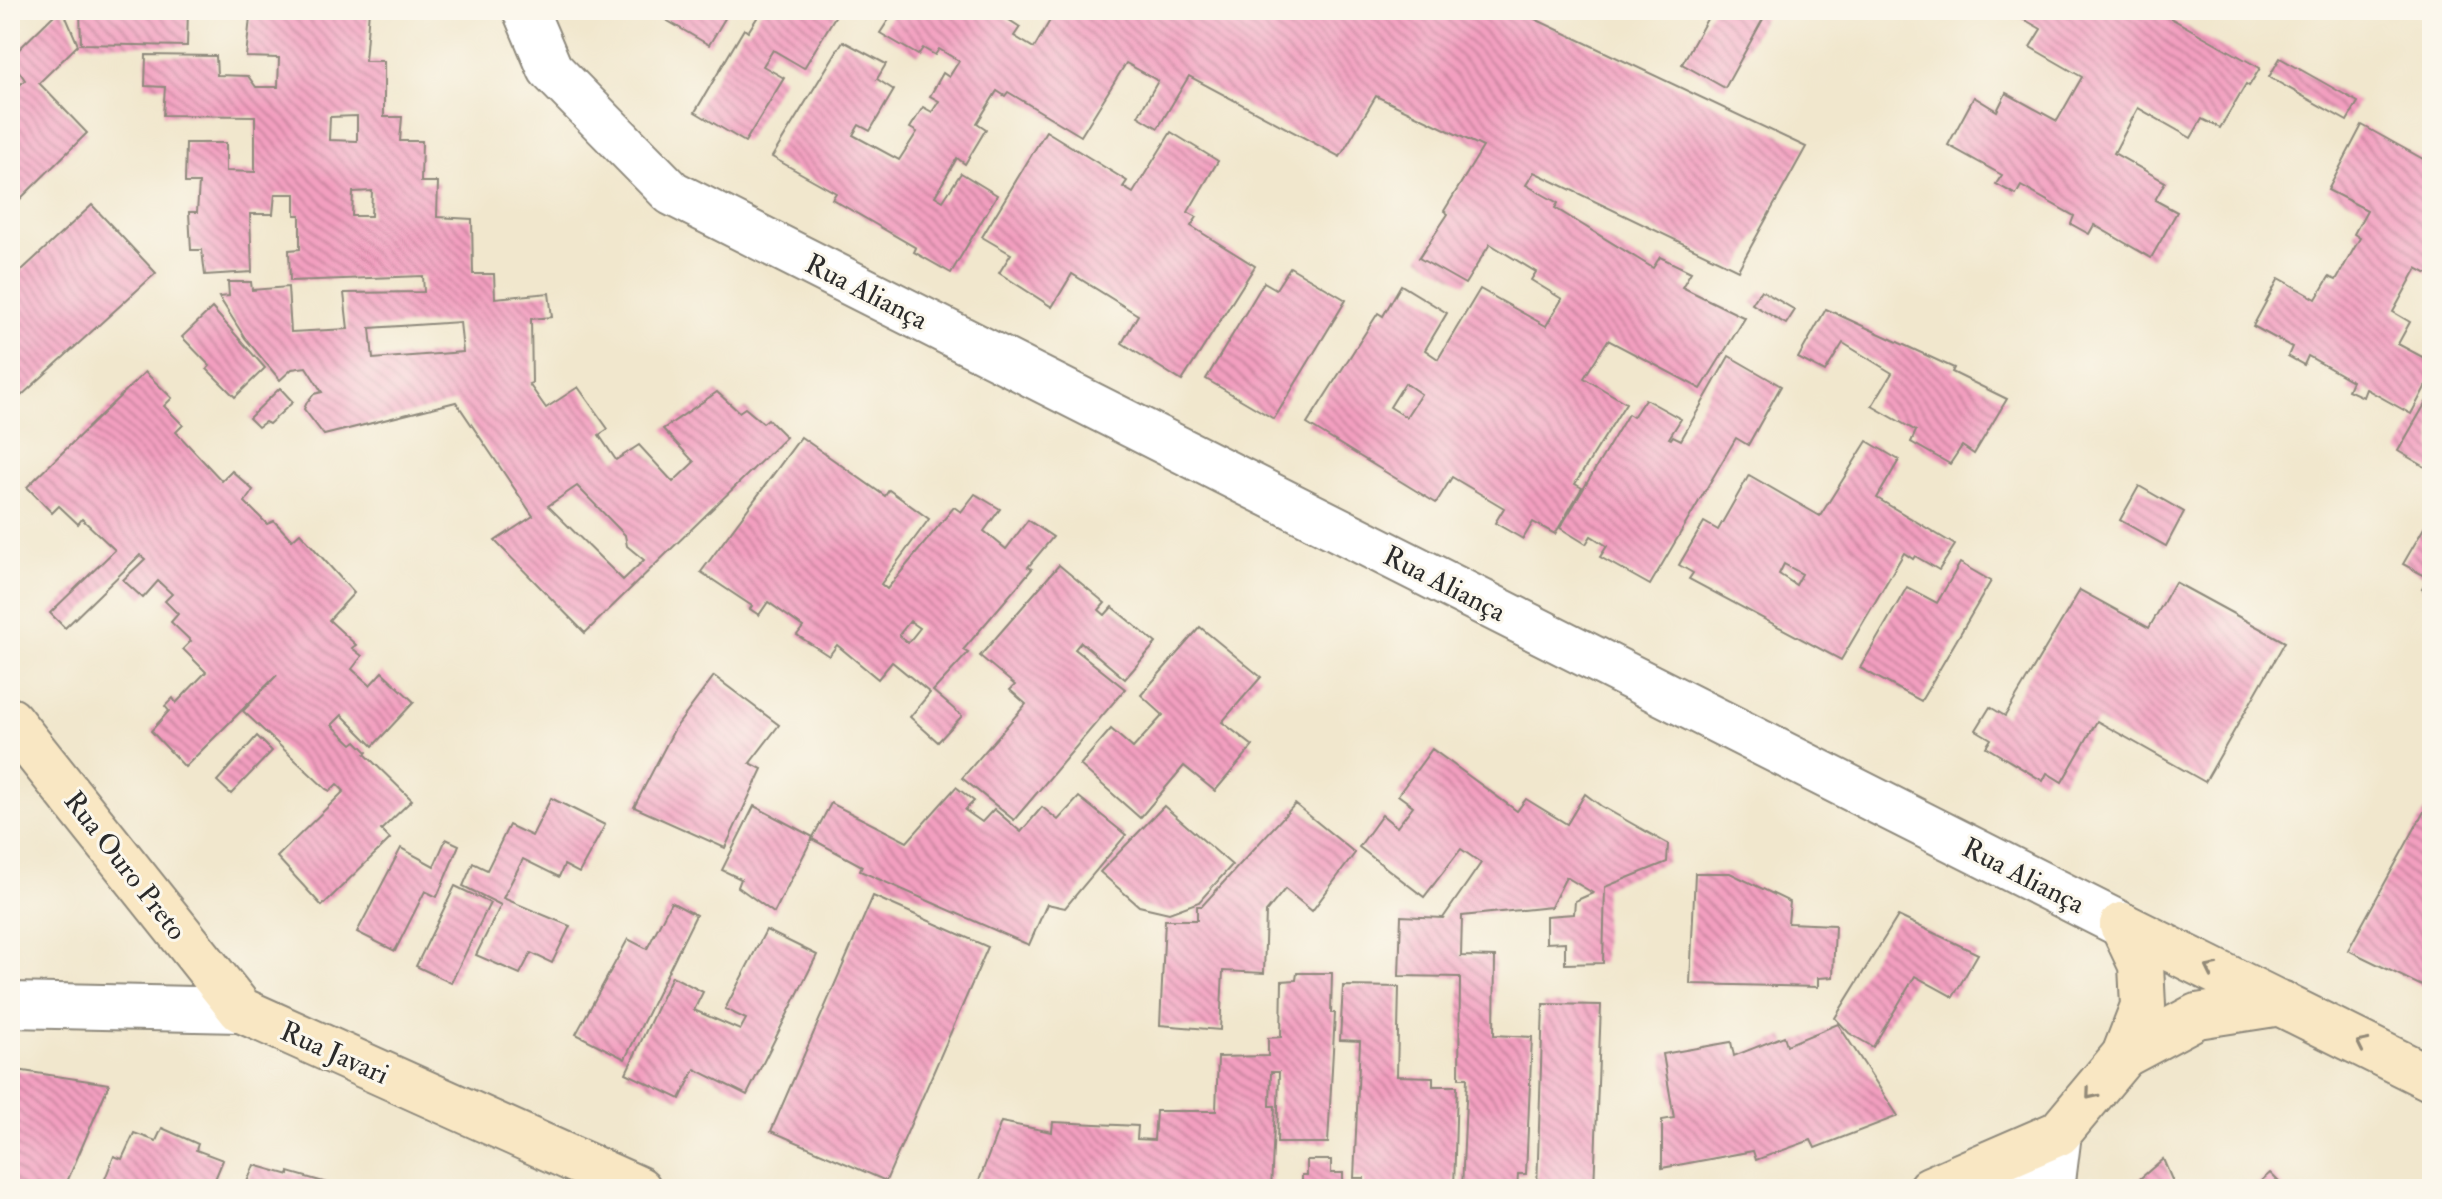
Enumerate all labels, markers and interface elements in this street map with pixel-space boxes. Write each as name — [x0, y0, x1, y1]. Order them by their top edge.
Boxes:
street label: Rua Aliança — [799, 247, 934, 338]
street label: Rua Aliança — [1377, 539, 1512, 630]
street label: Rua Ouro Preto — [56, 785, 194, 947]
street label: Rua Aliança — [1956, 831, 2091, 922]
one-way arrow — [2204, 963, 2219, 979]
street label: Rua Javari — [275, 1014, 394, 1093]
one-way arrow — [2356, 1038, 2371, 1054]
one-way arrow — [2086, 1085, 2101, 1099]

